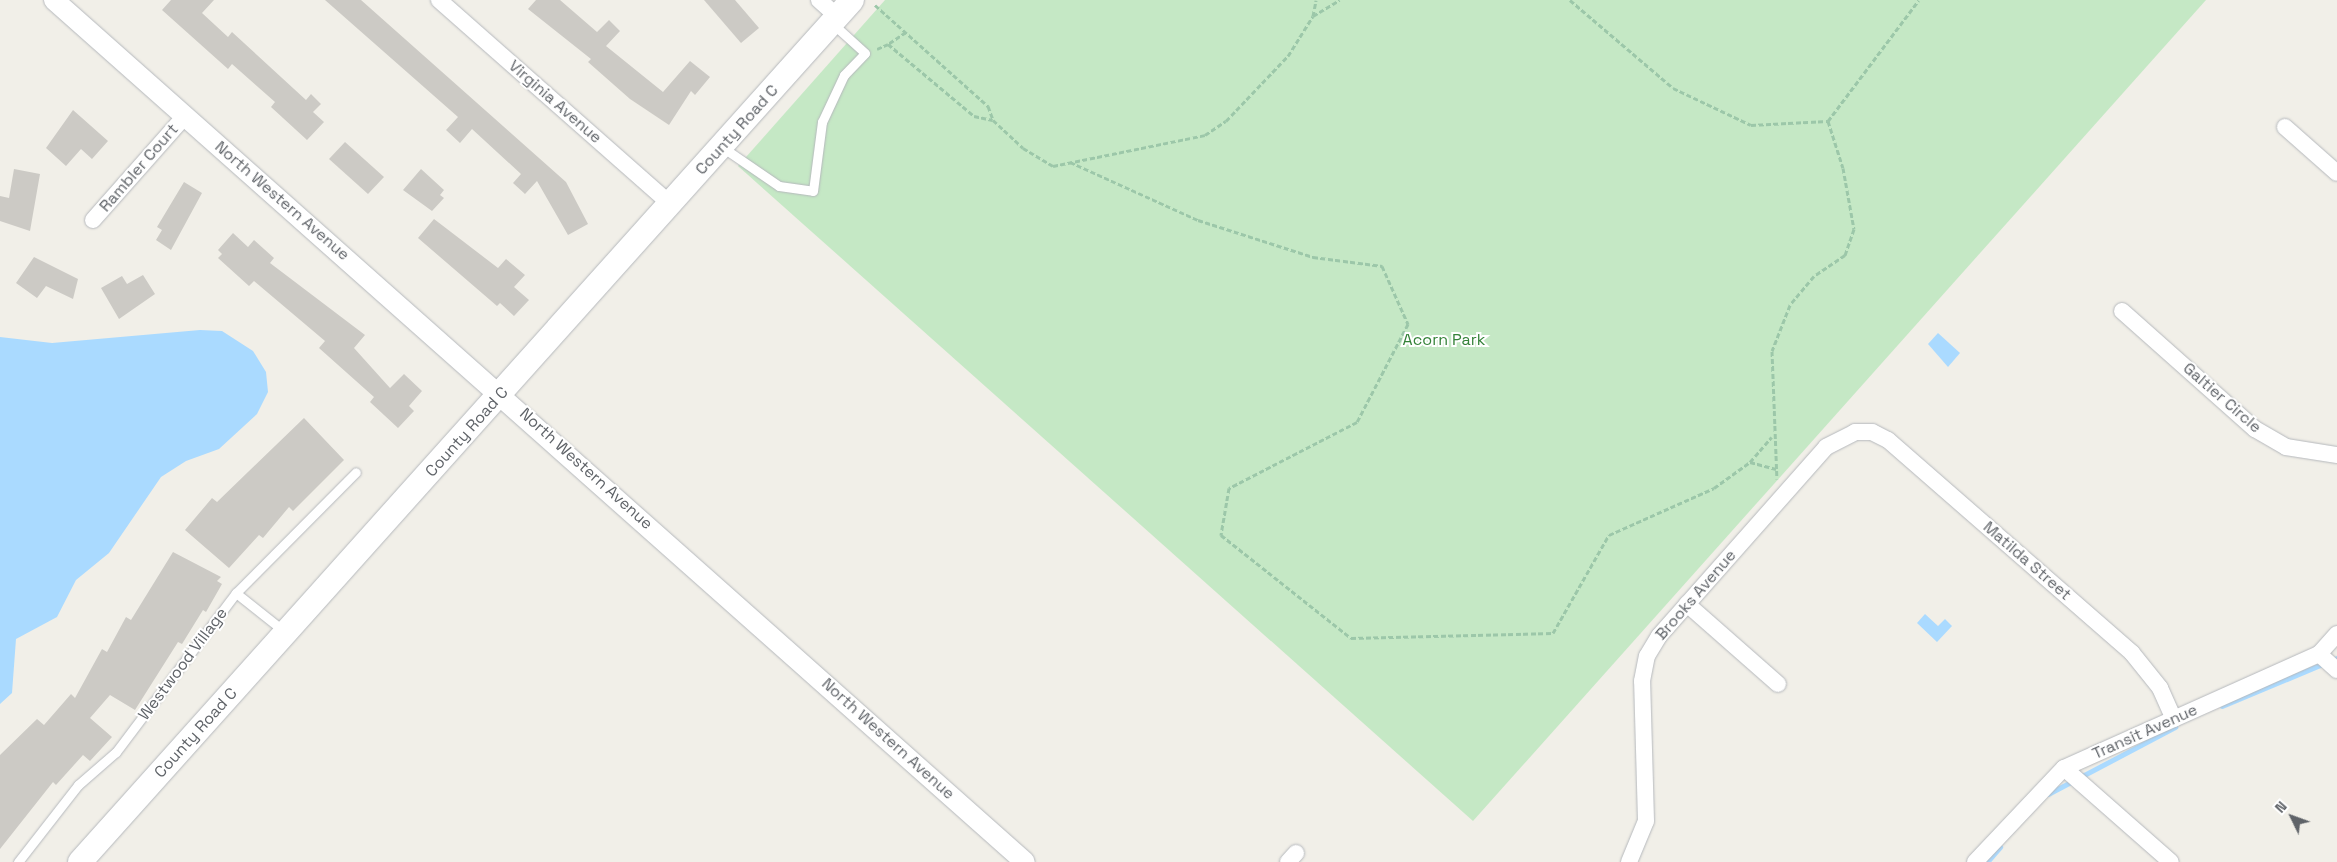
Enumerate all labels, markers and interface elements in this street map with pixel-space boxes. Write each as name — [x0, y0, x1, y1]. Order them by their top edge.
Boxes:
street label: Virginia Avenue — [504, 56, 606, 148]
street label: County Road C — [692, 81, 782, 179]
street label: Rambler Court — [96, 120, 182, 216]
street label: North Western Avenue — [211, 137, 353, 265]
park label: Acorn Park — [1403, 330, 1485, 350]
street label: Galtier Circle — [2179, 359, 2265, 437]
street label: County Road C — [422, 383, 512, 481]
street label: North Western Avenue — [516, 404, 656, 534]
street label: Matilda Street — [1979, 518, 2075, 604]
street label: Brooks Avenue — [1652, 546, 1740, 644]
street label: Westwood Village — [134, 604, 232, 724]
street label: North Western Avenue — [818, 674, 958, 804]
street label: County Road C — [151, 684, 241, 782]
street label: Transit Avenue — [2089, 700, 2201, 764]
north arrow — [2267, 792, 2317, 842]
text: N — [2271, 797, 2291, 816]

